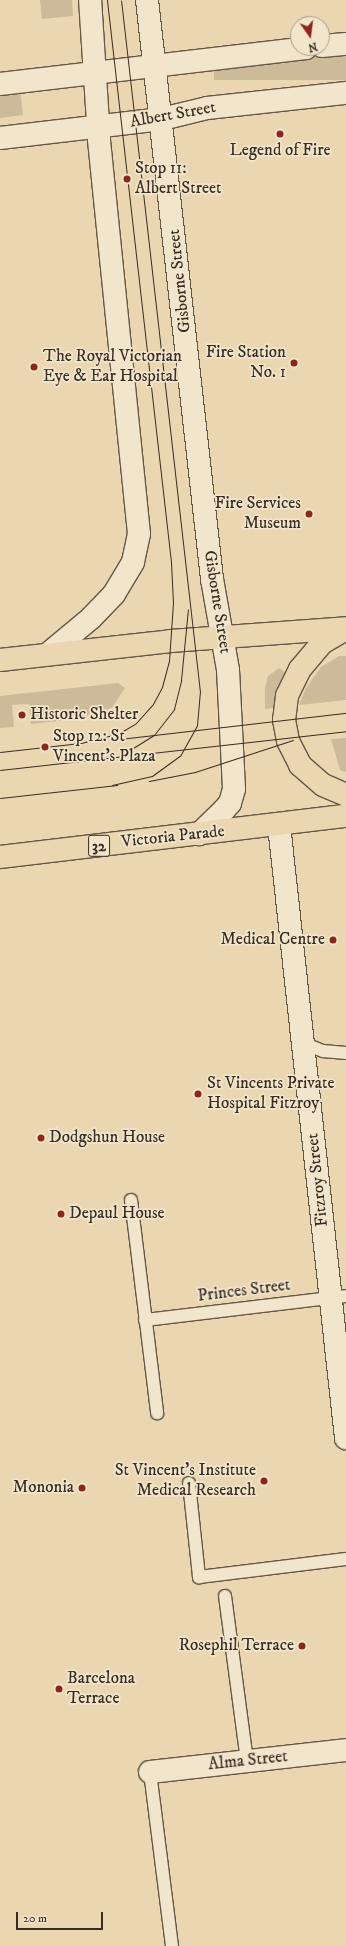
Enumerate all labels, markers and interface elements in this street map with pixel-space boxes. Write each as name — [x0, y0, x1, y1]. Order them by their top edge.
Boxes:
north arrow — [290, 16, 330, 56]
text: N — [307, 39, 319, 55]
street label: Albert Street — [129, 97, 217, 133]
marker: Legend of Fire — [275, 129, 285, 139]
place label: Legend of Fire — [229, 141, 331, 161]
place label: Stop 11: Albert Street — [135, 159, 222, 199]
marker: Stop 11: Albert Street — [122, 174, 132, 184]
street label: Gisborne Street — [164, 228, 196, 334]
place label: Fire Station No. 1 — [206, 343, 286, 383]
place label: The Royal Victorian Eye & Ear Hospital — [43, 347, 182, 387]
marker: Fire Station No. 1 — [289, 358, 299, 368]
marker: The Royal Victorian Eye & Ear Hospital — [28, 361, 40, 373]
place label: Fire Services Museum — [215, 494, 301, 534]
marker: Fire Services Museum — [304, 509, 314, 519]
street label: Gisborne Street — [199, 549, 235, 655]
place label: Historic Shelter — [30, 705, 138, 725]
marker: Historic Shelter — [17, 710, 27, 720]
place label: Stop 12: St Vincent's Plaza — [53, 727, 156, 767]
marker: Stop 12: St Vincent's Plaza — [40, 742, 50, 752]
street label: Victoria Parade — [120, 821, 226, 853]
road number: 32 — [88, 832, 110, 860]
place label: Medical Centre — [221, 930, 325, 950]
marker: Medical Centre — [328, 935, 338, 945]
place label: St Vincents Private Hospital Fitzroy — [207, 1074, 335, 1114]
marker: St Vincents Private Hospital Fitzroy — [192, 1088, 204, 1100]
place label: Dodgshun House — [49, 1128, 165, 1148]
street label: Fitzroy Street — [303, 1132, 333, 1228]
marker: Dodgshun House — [36, 1133, 46, 1143]
place label: Depaul House — [69, 1204, 165, 1224]
marker: Depaul House — [56, 1209, 66, 1219]
street label: Princes Street — [196, 1275, 292, 1307]
place label: St Vincent's Institute Medical Research — [115, 1461, 256, 1501]
marker: St Vincent's Institute Medical Research — [259, 1476, 269, 1486]
place label: Mononia — [13, 1478, 74, 1498]
marker: Mononia — [77, 1483, 87, 1493]
place label: Rosephil Terrace — [179, 1636, 294, 1656]
marker: Rosephil Terrace — [297, 1641, 307, 1651]
place label: Barcelona Terrace — [67, 1669, 135, 1709]
marker: Barcelona Terrace — [54, 1684, 64, 1694]
street label: Alma Street — [207, 1747, 289, 1775]
scale bar — [18, 1904, 105, 1930]
text: 20 m — [23, 1911, 47, 1926]

